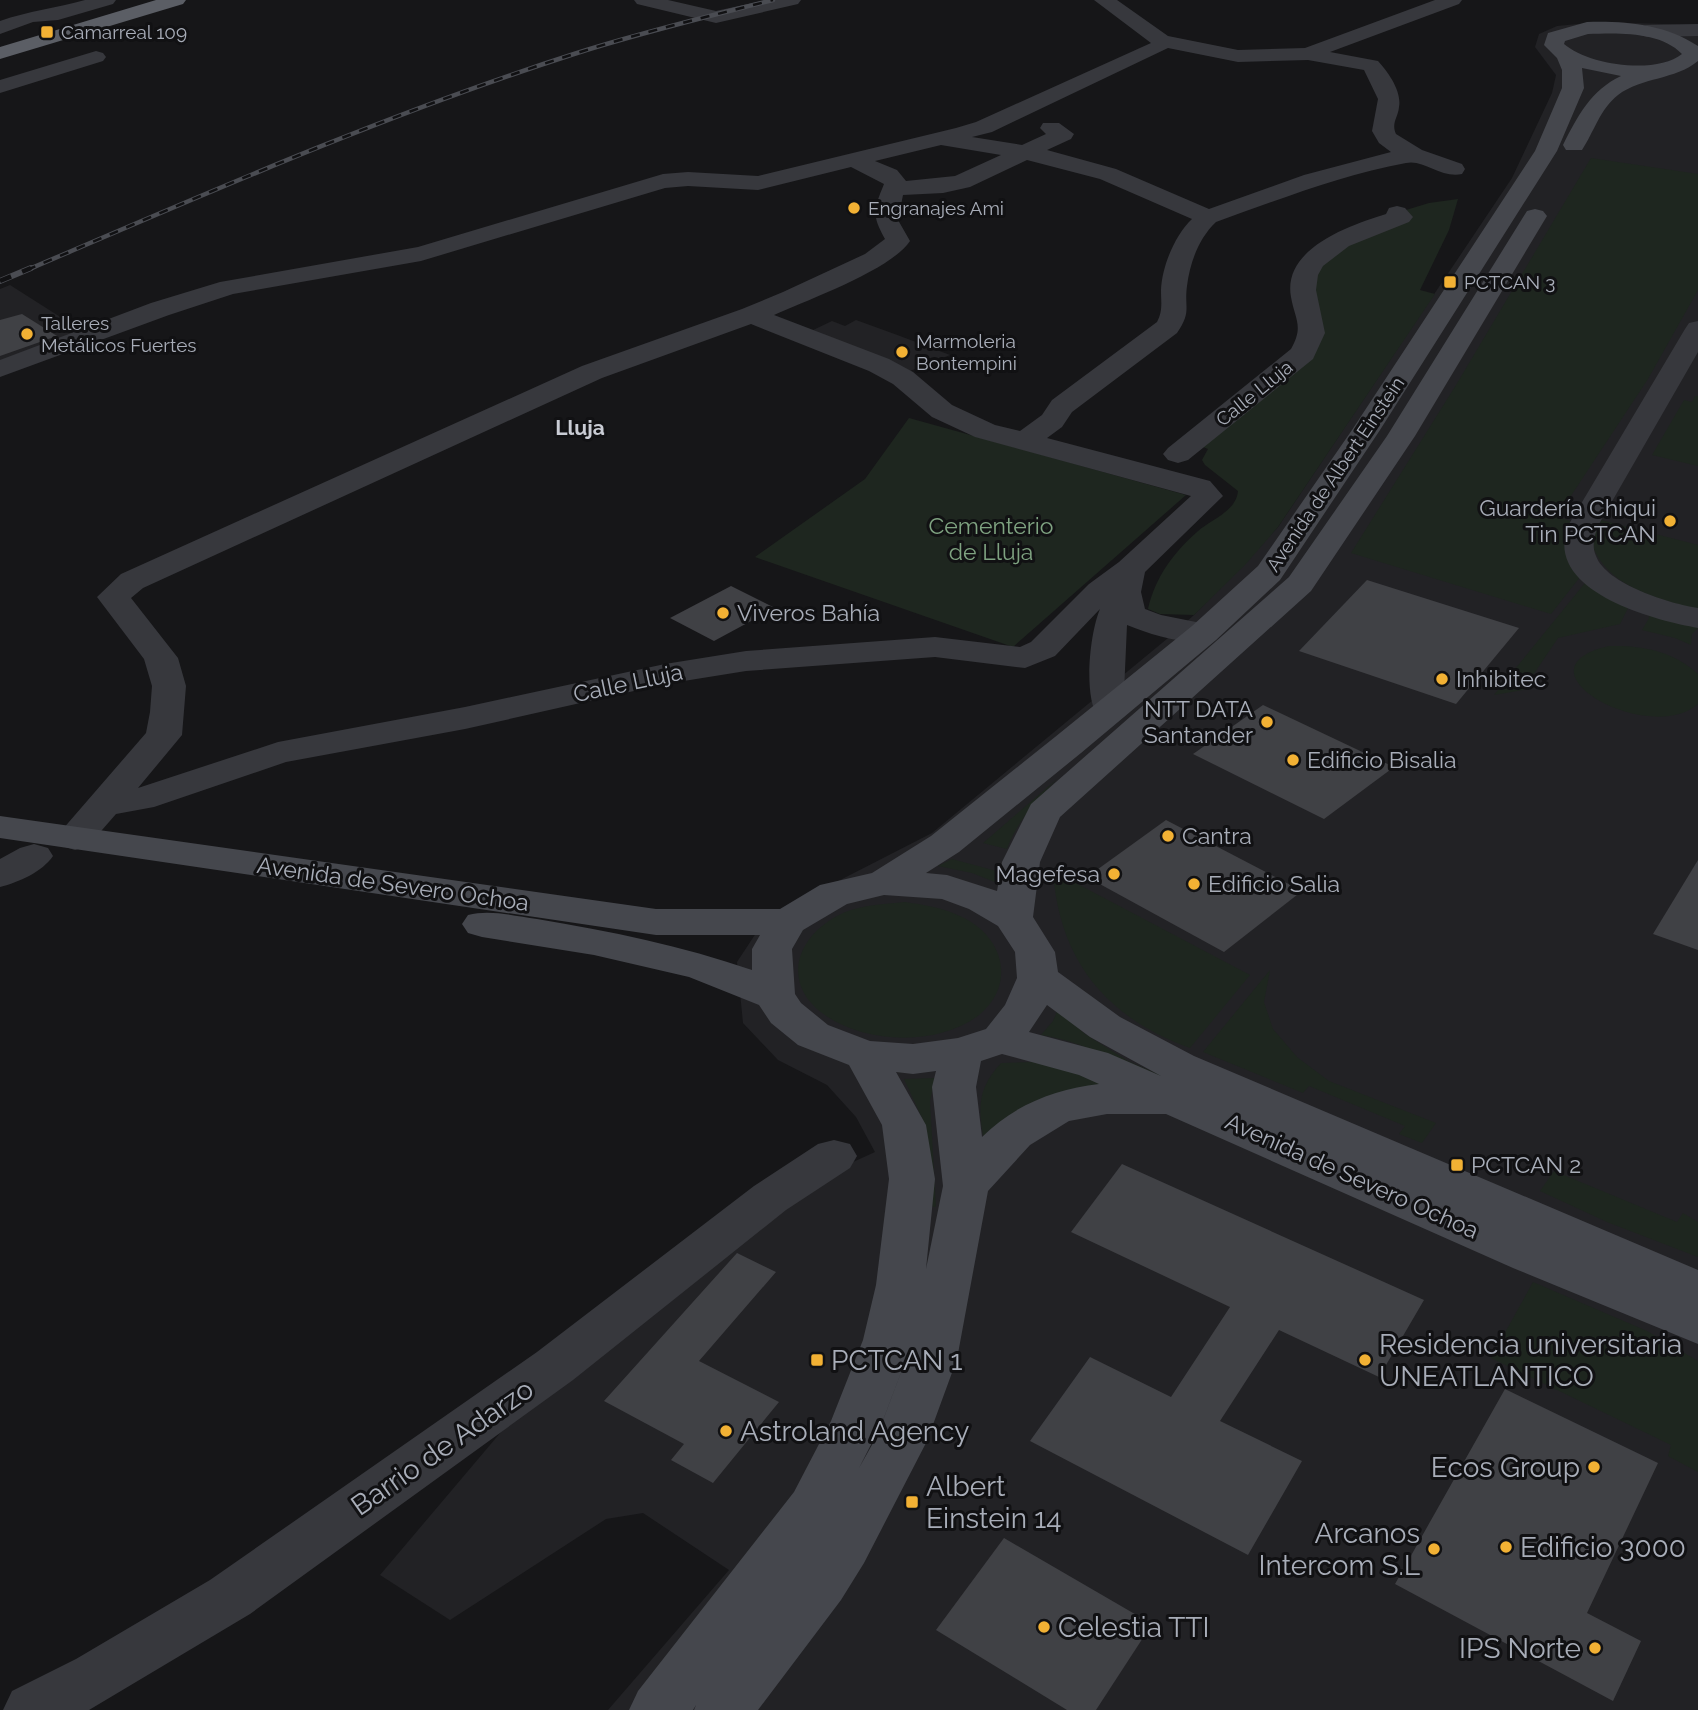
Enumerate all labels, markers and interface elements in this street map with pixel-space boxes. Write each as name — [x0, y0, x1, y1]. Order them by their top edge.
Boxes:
place label: Camarreal 109 — [61, 21, 187, 43]
marker: Camarreal 109 — [39, 24, 55, 40]
place label: Engranajes Ami — [868, 197, 1004, 219]
marker: Engranajes Ami — [846, 200, 862, 216]
place label: PCTCAN 3 — [1464, 271, 1555, 293]
marker: PCTCAN 3 — [1442, 274, 1458, 290]
place label: Talleres Metálicos Fuertes — [41, 312, 196, 356]
marker: Talleres Metálicos Fuertes — [19, 326, 35, 342]
place label: Marmoleria Bontempini — [916, 330, 1017, 374]
marker: Marmoleria Bontempini — [894, 344, 910, 360]
street label: Calle Lluja — [1211, 356, 1297, 430]
street label: Avenida de Albert Einstein — [1262, 373, 1408, 575]
district label: Lluja — [555, 415, 605, 440]
place label: Guardería Chiqui Tin PCTCAN — [1479, 494, 1656, 547]
park label: Cementerio de Lluja — [929, 512, 1054, 565]
marker: Guardería Chiqui Tin PCTCAN — [1662, 513, 1678, 529]
place label: Viveros Bahía — [737, 599, 880, 626]
marker: Viveros Bahía — [715, 605, 731, 621]
street label: Calle Lluja — [571, 658, 685, 707]
place label: Inhibitec — [1456, 665, 1546, 692]
marker: Inhibitec — [1434, 671, 1450, 687]
place label: NTT DATA Santander — [1144, 695, 1253, 748]
marker: NTT DATA Santander — [1259, 714, 1275, 730]
place label: Edificio Bisalia — [1307, 746, 1457, 773]
marker: Edificio Bisalia — [1285, 752, 1301, 768]
place label: Cantra — [1182, 822, 1252, 849]
marker: Cantra — [1160, 828, 1176, 844]
street label: Avenida de Severo Ochoa — [255, 851, 531, 916]
place label: Magefesa — [995, 860, 1100, 887]
marker: Magefesa — [1106, 866, 1122, 882]
place label: Edificio Salia — [1208, 870, 1340, 897]
marker: Edificio Salia — [1186, 876, 1202, 892]
street label: Avenida de Severo Ochoa — [1221, 1107, 1483, 1244]
place label: PCTCAN 2 — [1471, 1151, 1581, 1178]
marker: PCTCAN 2 — [1449, 1157, 1465, 1173]
place label: Residencia universitaria UNEATLANTICO — [1379, 1328, 1682, 1393]
place label: PCTCAN 1 — [831, 1344, 963, 1377]
marker: PCTCAN 1 — [809, 1352, 825, 1368]
marker: Residencia universitaria UNEATLANTICO — [1357, 1352, 1373, 1368]
street label: Barrio de Adarzo — [345, 1372, 540, 1523]
place label: Astroland Agency — [740, 1415, 969, 1448]
marker: Astroland Agency — [718, 1423, 734, 1439]
place label: Ecos Group — [1431, 1451, 1580, 1484]
marker: Ecos Group — [1586, 1459, 1602, 1475]
place label: Albert Einstein 14 — [926, 1470, 1061, 1535]
marker: Albert Einstein 14 — [904, 1494, 920, 1510]
place label: Arcanos Intercom S.L — [1259, 1517, 1420, 1582]
place label: Edificio 3000 — [1520, 1531, 1686, 1564]
marker: Edificio 3000 — [1498, 1539, 1514, 1555]
marker: Arcanos Intercom S.L — [1426, 1541, 1442, 1557]
place label: Celestia TTI — [1058, 1611, 1209, 1644]
marker: Celestia TTI — [1036, 1619, 1052, 1635]
place label: IPS Norte — [1459, 1632, 1581, 1665]
marker: IPS Norte — [1587, 1640, 1603, 1656]

